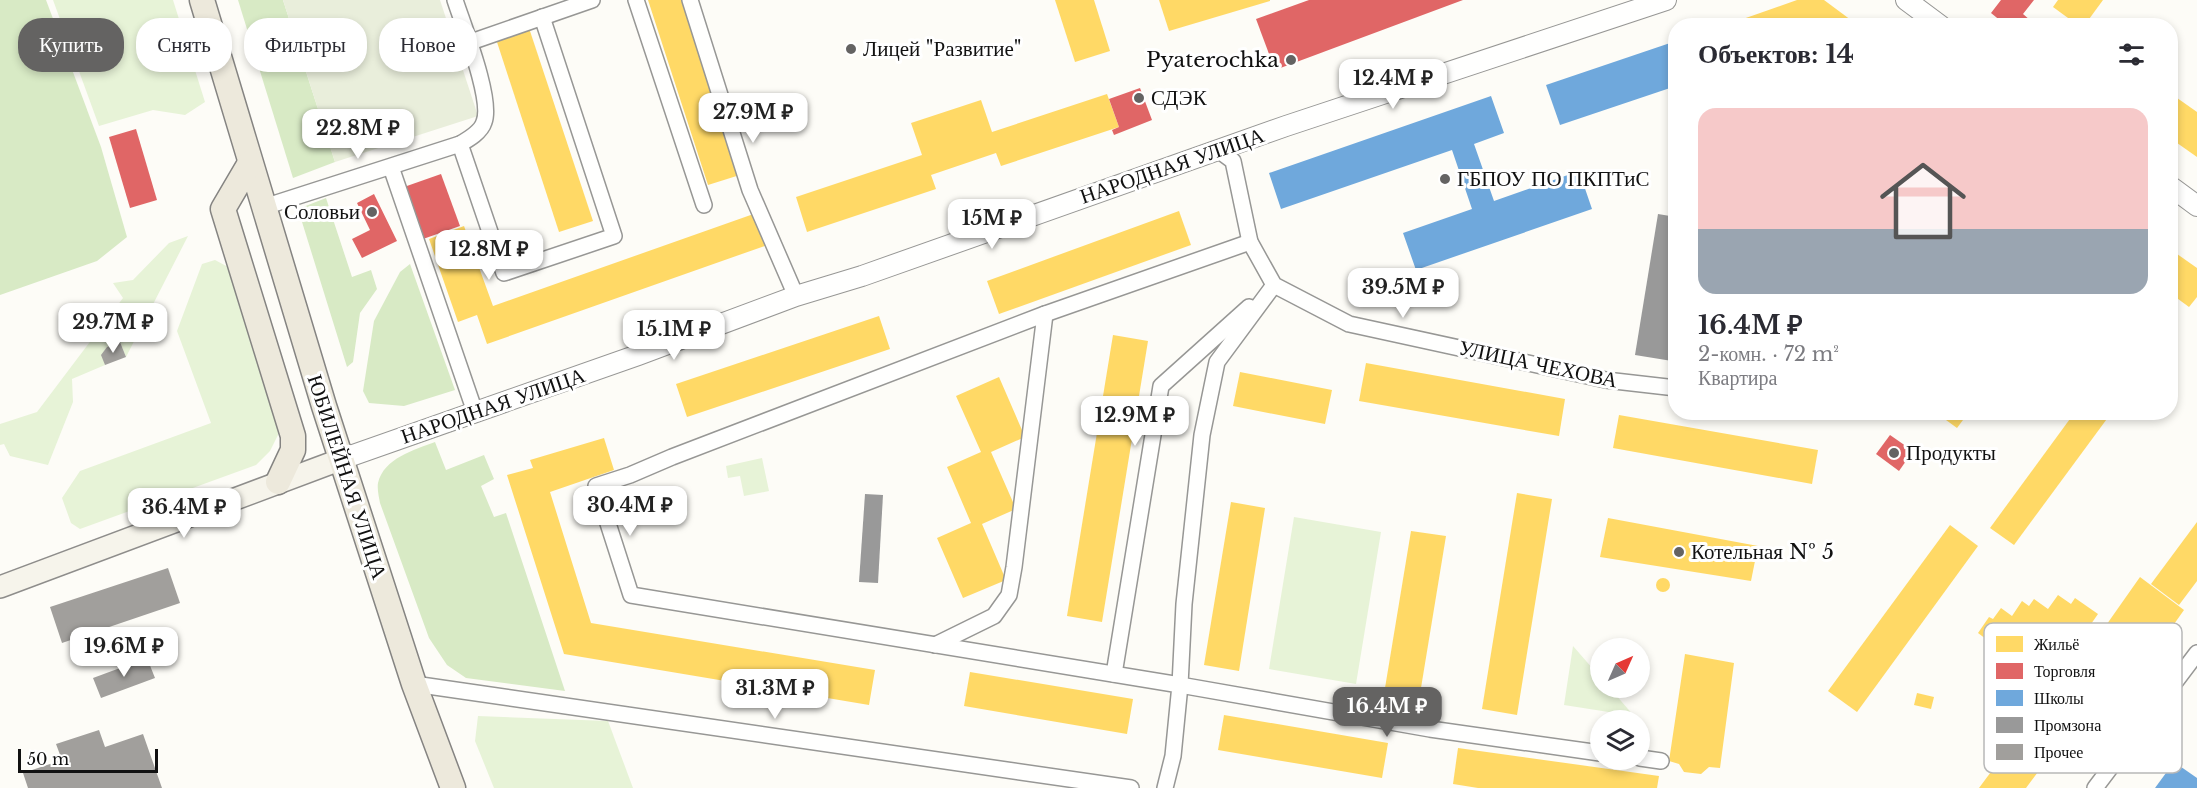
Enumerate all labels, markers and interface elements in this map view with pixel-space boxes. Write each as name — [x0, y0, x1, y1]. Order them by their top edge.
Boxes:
chip: Купить — [18, 18, 124, 72]
chip: Снять — [136, 18, 232, 72]
chip: Фильтры — [244, 18, 367, 72]
chip: Новое — [379, 18, 477, 72]
place label: Лицей "Развитие" — [863, 36, 1021, 62]
text: Объектов: 14 — [1698, 38, 1854, 70]
icon: filters — [2115, 38, 2148, 71]
marker: Лицей "Развитие" — [844, 42, 858, 56]
place label: Pyaterochka — [1146, 47, 1279, 73]
marker: Pyaterochka — [1284, 53, 1298, 67]
pin: 12.4M ₽ — [1338, 59, 1448, 110]
text: 12.4M ₽ — [1353, 66, 1433, 90]
place label: СДЭК — [1151, 85, 1208, 111]
marker: СДЭК — [1132, 91, 1146, 105]
pin: 27.9M ₽ — [698, 93, 808, 144]
text: 27.9M ₽ — [713, 100, 793, 124]
pin: 22.8M ₽ — [303, 109, 413, 160]
text: 22.8M ₽ — [316, 116, 400, 140]
street label: НАРОДНАЯ УЛИЦА — [1076, 122, 1268, 210]
icon: home — [1869, 147, 1977, 255]
place label: ГБПОУ ПО ПКПТиС — [1457, 166, 1650, 192]
marker: ГБПОУ ПО ПКПТиС — [1438, 172, 1452, 186]
place label: Соловьи — [284, 199, 360, 225]
pin: 15M ₽ — [950, 199, 1034, 250]
marker: Соловьи — [365, 205, 379, 219]
text: 15M ₽ — [962, 206, 1022, 230]
pin: 12.8M ₽ — [434, 230, 544, 281]
text: 12.8M ₽ — [449, 237, 529, 261]
pin: 39.5M ₽ — [1348, 268, 1458, 319]
text: 39.5M ₽ — [1362, 275, 1444, 299]
pin: 29.7M ₽ — [58, 303, 168, 354]
text: 16.4M ₽ — [1698, 309, 1803, 341]
text: 29.7M ₽ — [72, 310, 154, 334]
pin: 15.1M ₽ — [619, 310, 729, 361]
text: 15.1M ₽ — [637, 317, 711, 341]
street label: УЛИЦА ЧЕХОВА — [1456, 334, 1621, 394]
text: 2-комн. · 72 m² — [1698, 342, 1839, 366]
street label: НАРОДНАЯ УЛИЦА — [397, 362, 589, 450]
text: Квартира — [1698, 366, 1777, 390]
street label: ЮБИЛЕЙНАЯ УЛИЦА — [302, 371, 393, 583]
pin: 12.9M ₽ — [1080, 396, 1190, 447]
text: 12.9M ₽ — [1095, 403, 1175, 427]
place label: Продукты — [1906, 440, 1996, 466]
marker: Продукты — [1887, 446, 1901, 460]
pin: 30.4M ₽ — [575, 486, 685, 537]
pin: 36.4M ₽ — [129, 488, 239, 539]
text: 30.4M ₽ — [587, 493, 673, 517]
text: 36.4M ₽ — [142, 495, 226, 519]
place label: Котельная № 5 — [1691, 539, 1834, 565]
marker: Котельная № 5 — [1672, 545, 1686, 559]
legend — [1984, 623, 2182, 773]
pin: 19.6M ₽ — [69, 627, 179, 678]
text: 19.6M ₽ — [84, 634, 164, 658]
text: Жильё — [2034, 634, 2079, 654]
north arrow — [1590, 638, 1650, 698]
map controls — [1590, 638, 1650, 770]
text: Торговля — [2034, 661, 2096, 681]
pin: 31.3M ₽ — [720, 669, 830, 720]
text: 31.3M ₽ — [735, 676, 815, 700]
pin: 16.4M ₽ — [1332, 687, 1442, 738]
text: Школы — [2034, 688, 2084, 708]
text: 16.4M ₽ — [1347, 694, 1427, 718]
button: layers — [1590, 710, 1650, 770]
text: Промзона — [2034, 715, 2101, 735]
text: Прочее — [2034, 742, 2083, 762]
scale bar — [18, 746, 158, 774]
text: 50 m — [27, 749, 69, 769]

